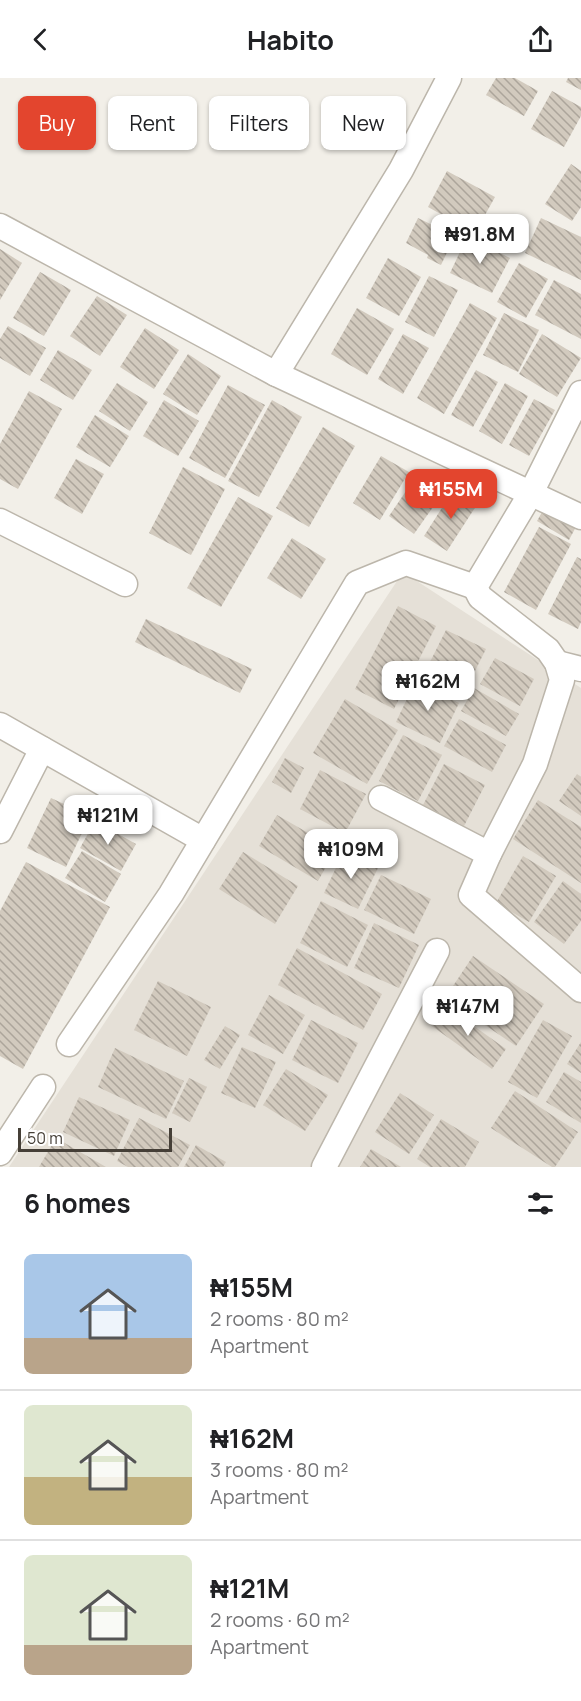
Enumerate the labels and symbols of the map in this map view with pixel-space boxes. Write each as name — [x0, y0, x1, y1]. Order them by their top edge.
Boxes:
pin: ₦91.8M — [431, 214, 529, 265]
pin: ₦155M — [409, 469, 493, 520]
pin: ₦162M — [386, 661, 470, 712]
pin: ₦121M — [66, 795, 150, 846]
pin: ₦109M — [309, 829, 393, 880]
pin: ₦147M — [426, 986, 510, 1037]
scale bar — [18, 1125, 172, 1152]

